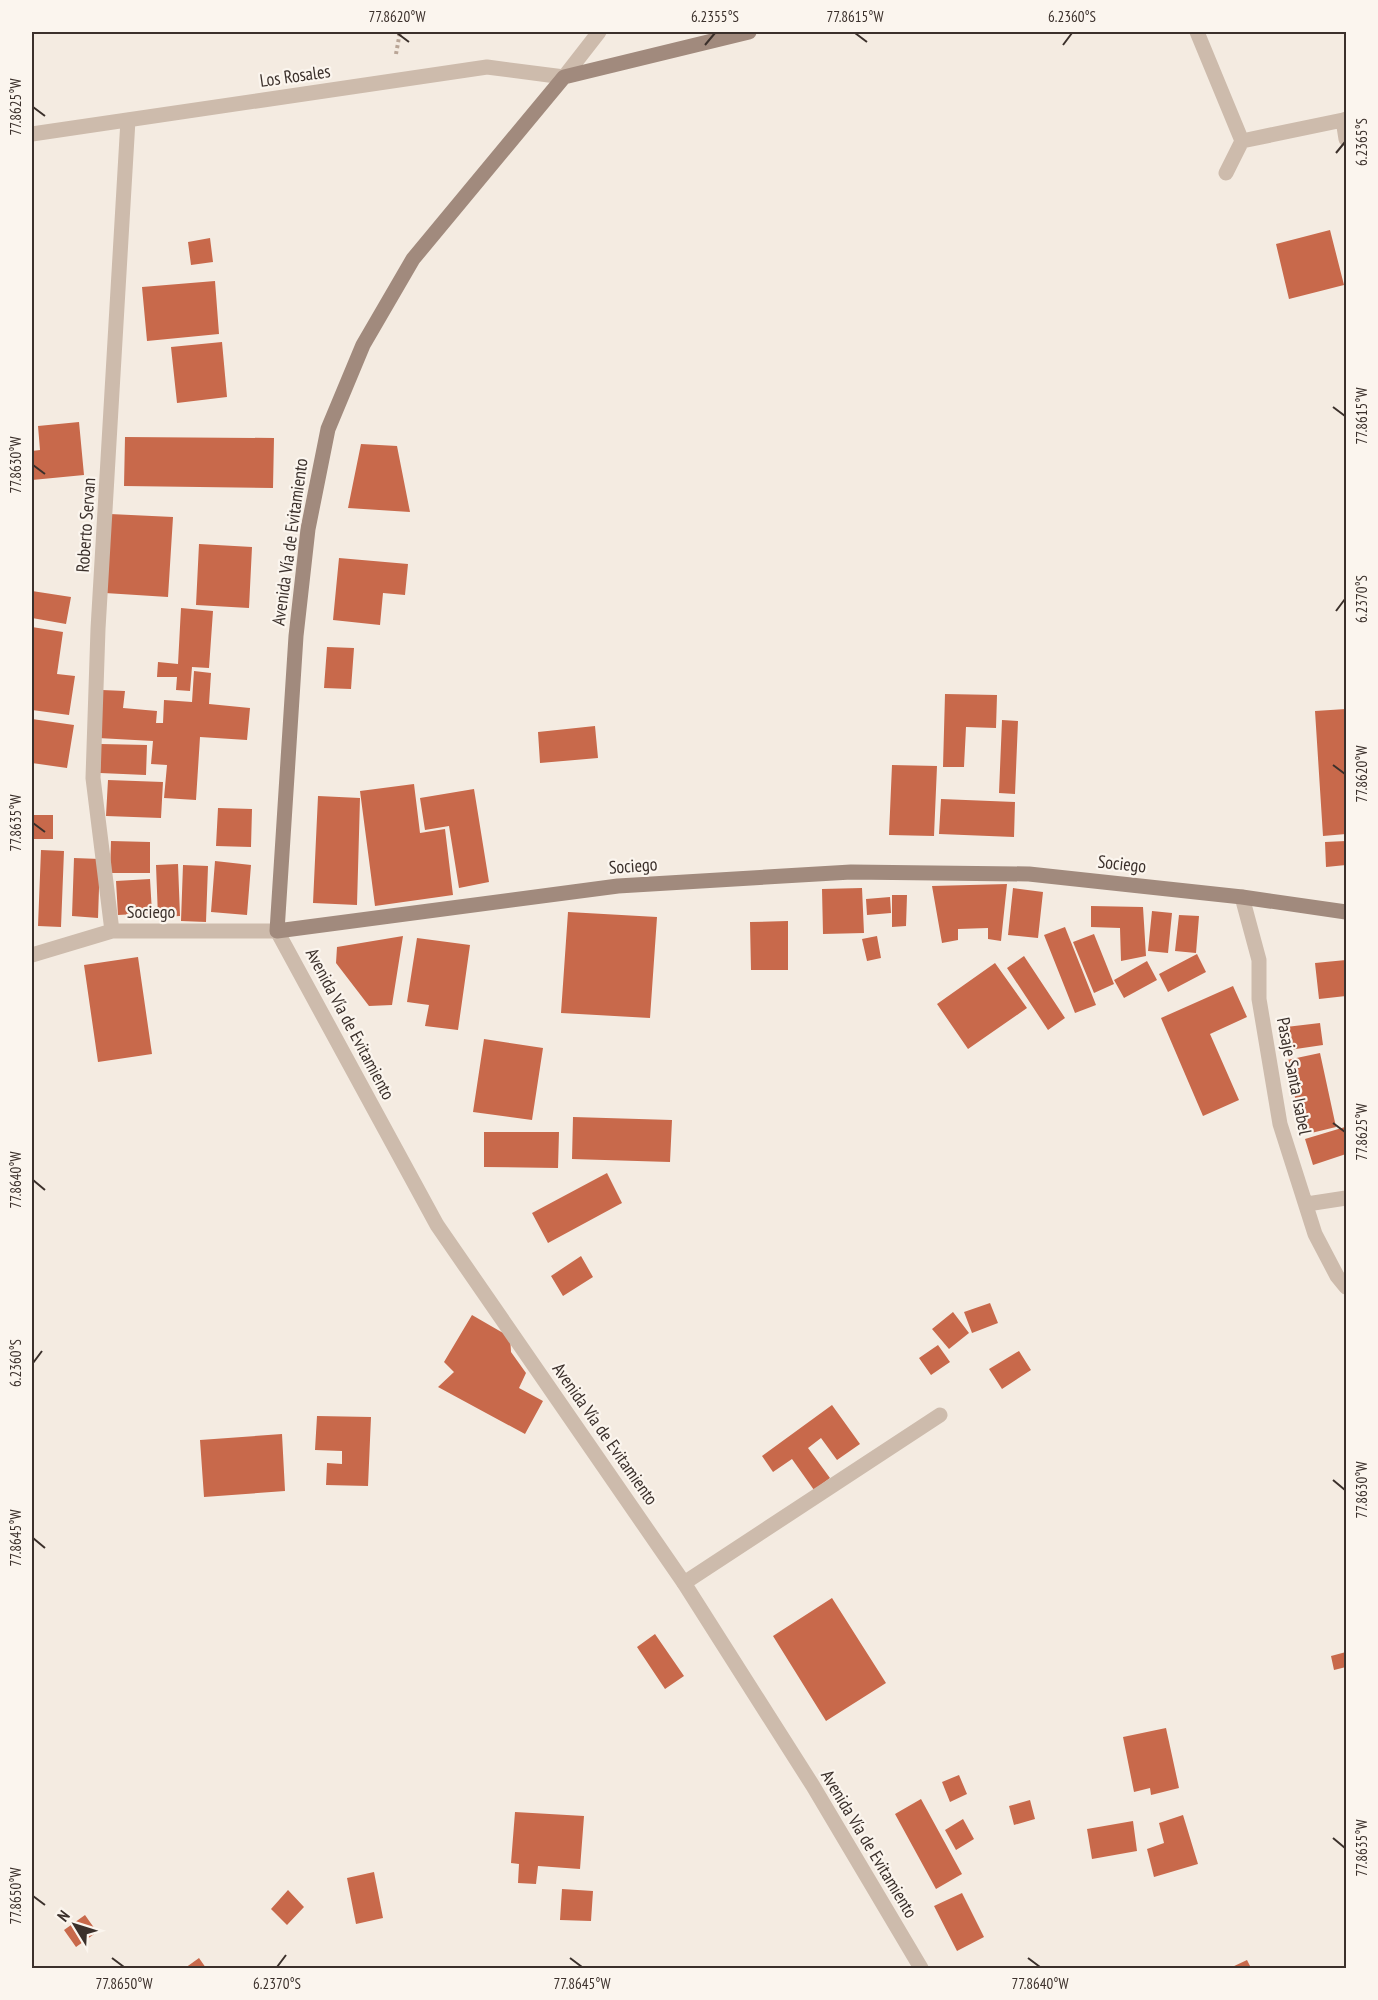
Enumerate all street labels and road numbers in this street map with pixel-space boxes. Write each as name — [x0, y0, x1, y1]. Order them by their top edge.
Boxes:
street label: Los Rosales — [258, 59, 332, 92]
street label: Avenida Vía de Evitamiento — [266, 457, 313, 627]
street label: Roberto Servan — [71, 477, 100, 573]
street label: Sociego — [1097, 850, 1148, 878]
street label: Sociego — [608, 852, 658, 879]
street label: Sociego — [127, 900, 176, 923]
street label: Avenida Vía de Evitamiento — [301, 944, 400, 1104]
street label: Pasaje Santa Isabel — [1272, 1015, 1317, 1137]
street label: Avenida Vía de Evitamiento — [548, 1358, 663, 1510]
street label: Avenida Vía de Evitamiento — [816, 1766, 923, 1922]

